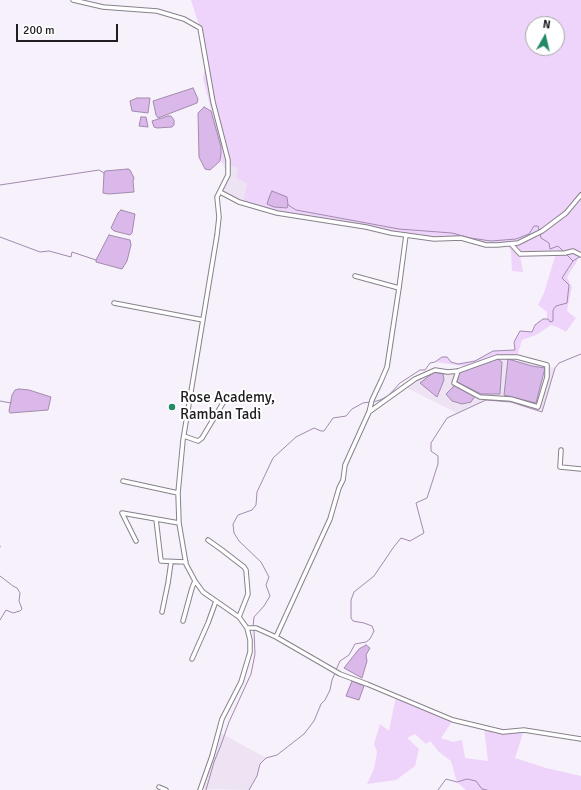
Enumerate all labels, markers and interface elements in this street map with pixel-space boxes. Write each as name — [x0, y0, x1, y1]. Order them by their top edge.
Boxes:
scale bar — [18, 16, 120, 42]
north arrow — [525, 16, 565, 56]
text: N — [542, 18, 551, 32]
text: 200 m — [23, 23, 55, 38]
place label: Rose Academy, Ramban Tadi — [180, 389, 275, 424]
marker: Rose Academy, Ramban Tadi — [167, 402, 177, 412]

